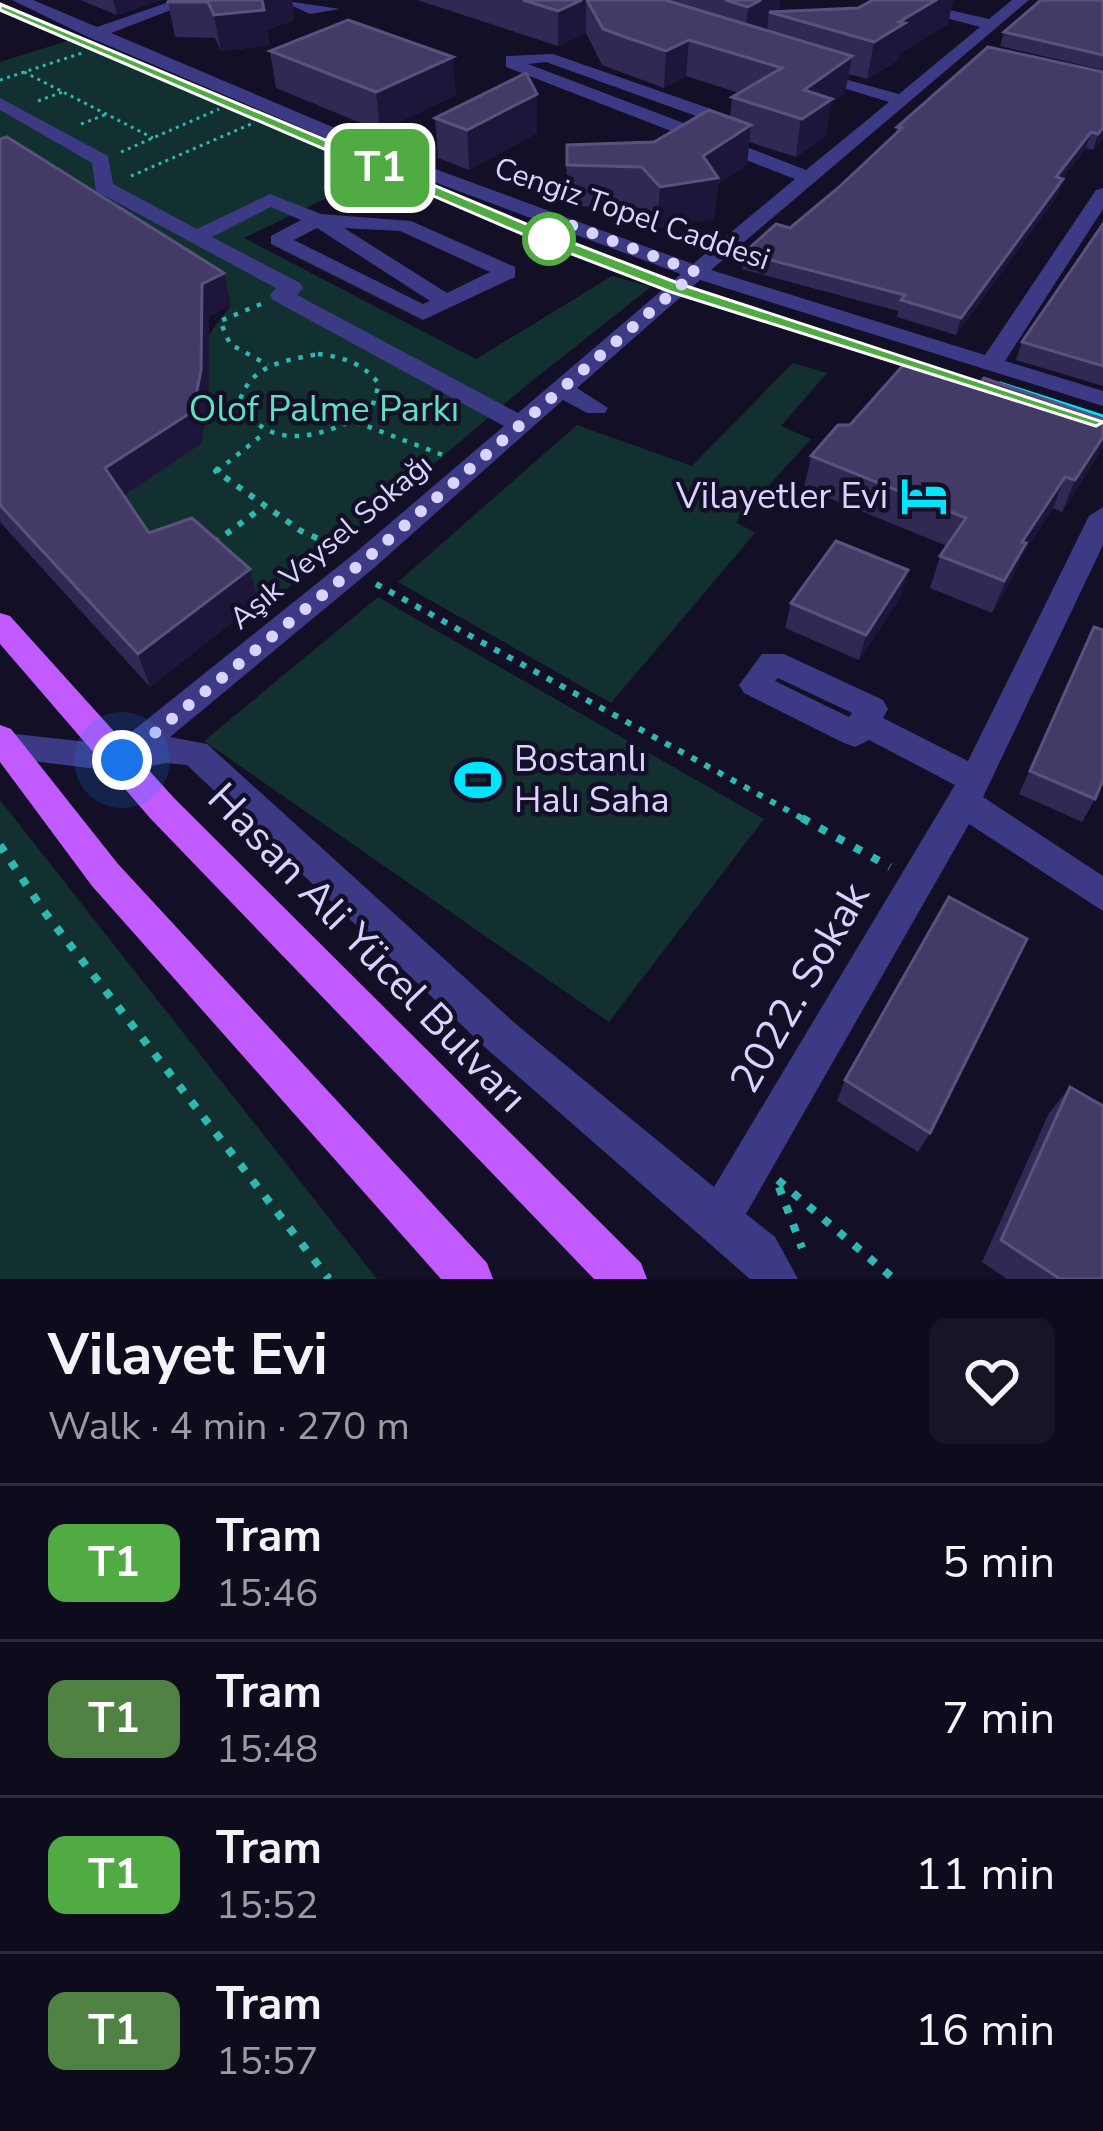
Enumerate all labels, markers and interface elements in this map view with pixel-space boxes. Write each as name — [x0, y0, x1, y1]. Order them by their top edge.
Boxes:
line badge: T1 — [326, 129, 434, 207]
text: T1 — [354, 139, 406, 196]
street label: Cengiz Topel Caddesi — [489, 148, 775, 280]
unlabelled marker — [524, 214, 574, 264]
park label: Olof Palme Parkı — [189, 385, 459, 434]
street label: Aşık Veysel Sokağı — [221, 445, 441, 639]
hotel icon: Vilayetler Evi — [899, 471, 949, 521]
place label: Vilayetler Evi — [675, 472, 888, 521]
your location — [92, 730, 152, 790]
place label: Bostanlı Halı Saha — [514, 735, 669, 825]
sports icon: Bostanlı Halı Saha — [453, 755, 503, 805]
street label: Hasan Ali Yücel Bulvarı — [195, 771, 539, 1125]
street label: 2022. Sokak — [717, 871, 884, 1104]
text: Vilayet Evi — [48, 1316, 328, 1394]
button: heart — [929, 1318, 1055, 1444]
text: Walk · 4 min · 270 m — [48, 1400, 410, 1453]
text: Tram — [216, 1506, 322, 1567]
text: 5 min — [942, 1532, 1055, 1593]
text: T1 — [88, 1534, 140, 1591]
text: 15:46 — [216, 1567, 319, 1620]
text: Tram — [216, 1662, 322, 1723]
text: 7 min — [942, 1688, 1055, 1749]
text: T1 — [88, 1690, 140, 1747]
text: 15:48 — [216, 1723, 319, 1776]
text: Tram — [216, 1818, 322, 1879]
text: 11 min — [915, 1844, 1055, 1905]
text: T1 — [88, 1846, 140, 1903]
text: 15:52 — [216, 1879, 319, 1932]
text: Tram — [216, 1974, 322, 2035]
text: 16 min — [915, 2000, 1055, 2061]
text: T1 — [88, 2002, 140, 2059]
text: 15:57 — [216, 2035, 319, 2088]

